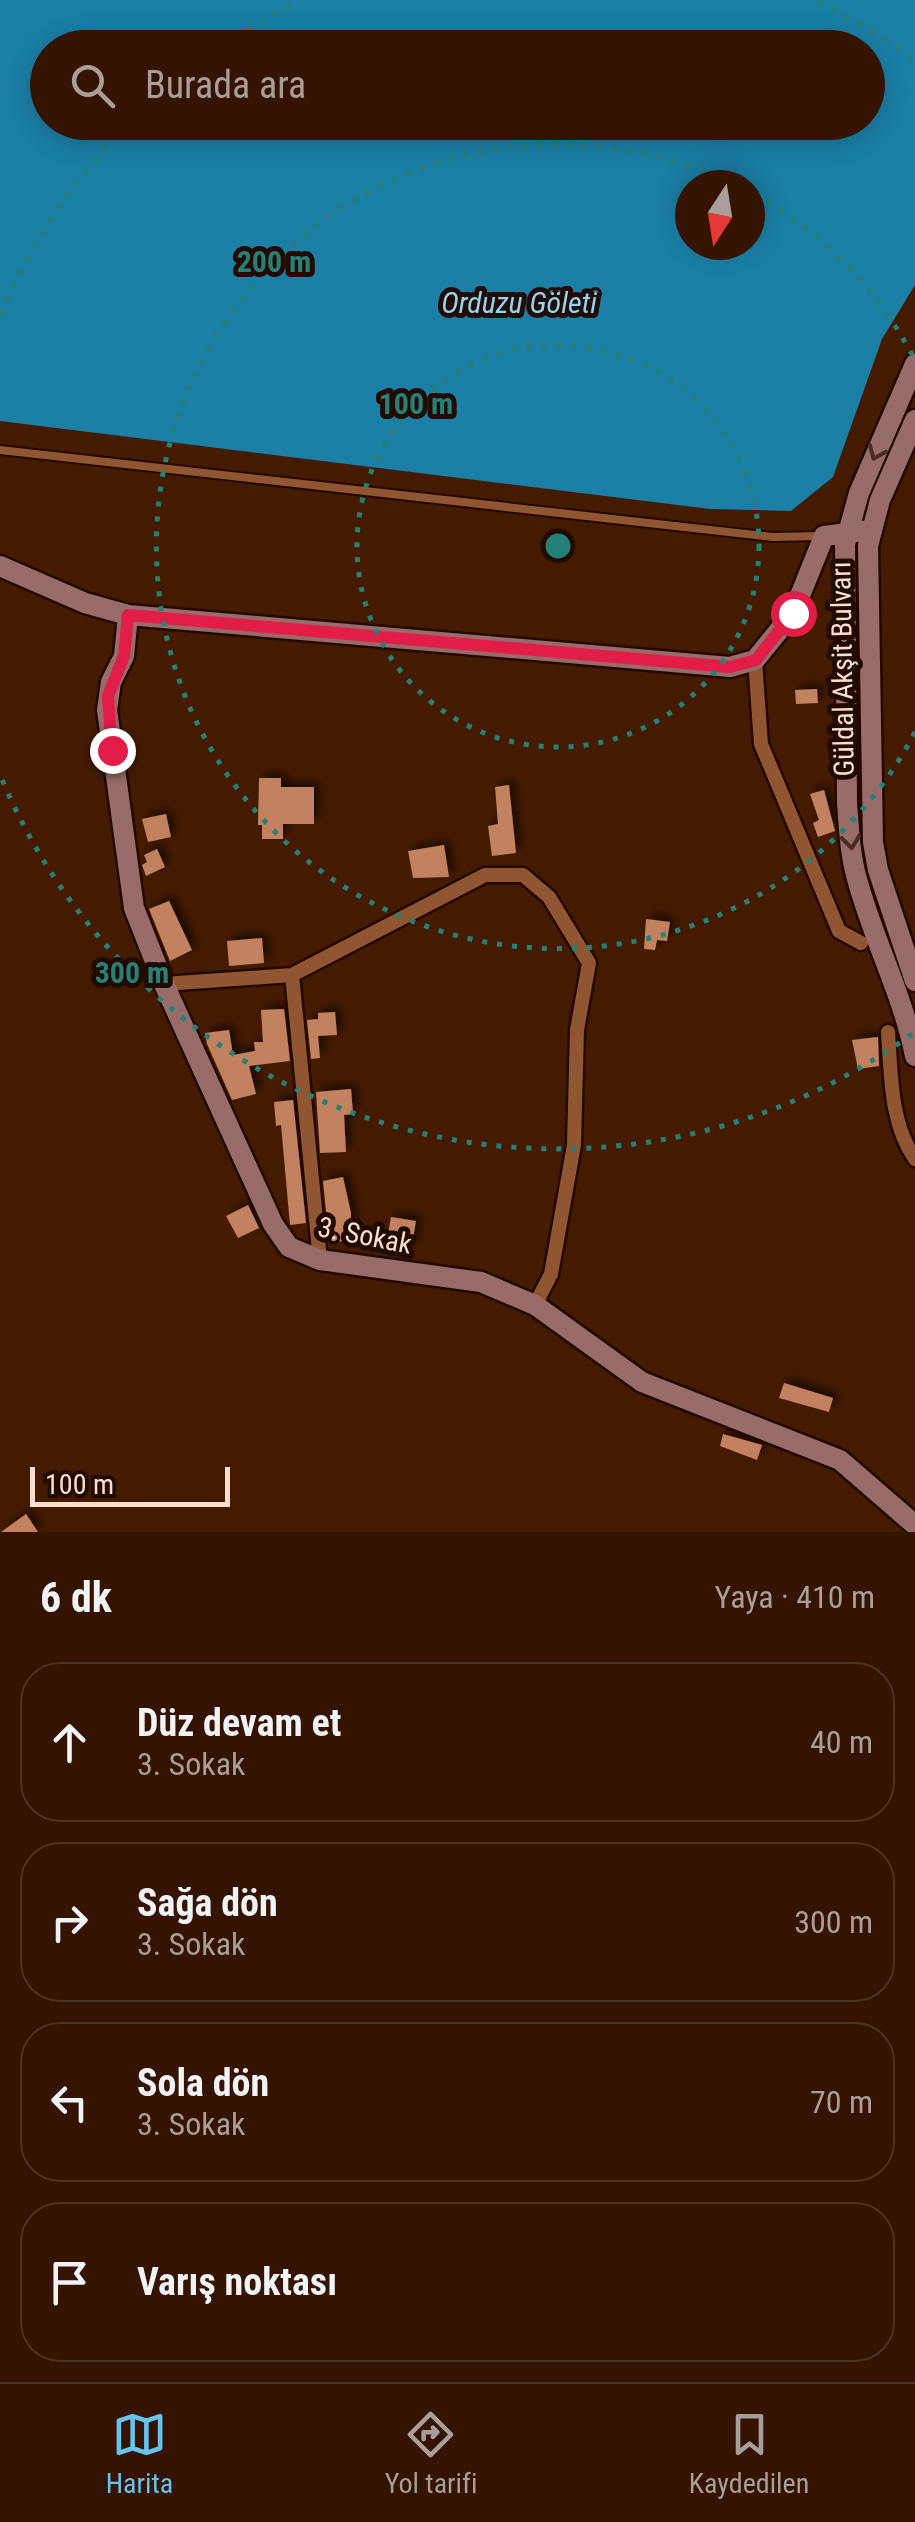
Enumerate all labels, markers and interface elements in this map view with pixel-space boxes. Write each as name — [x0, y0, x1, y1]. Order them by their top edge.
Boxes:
search box — [30, 30, 885, 140]
icon: search — [65, 58, 120, 113]
text: Burada ara — [145, 63, 306, 107]
north arrow — [675, 170, 765, 260]
text: 200 m — [237, 244, 311, 279]
water label: Orduzu Göleti — [441, 285, 597, 320]
text: 100 m — [379, 386, 453, 421]
one-way arrow — [868, 443, 888, 461]
centre of rings — [540, 528, 576, 564]
street label: Güldal Akşit Bulvarı — [824, 561, 861, 777]
route start — [771, 591, 817, 637]
route end — [90, 728, 136, 774]
one-way arrow — [840, 835, 861, 851]
text: 300 m — [95, 955, 169, 990]
street label: 3. Sokak — [315, 1210, 415, 1261]
scale bar — [30, 1462, 230, 1506]
text: 100 m — [45, 1468, 114, 1501]
text: 6 dk — [40, 1573, 112, 1622]
text: Yaya · 410 m — [715, 1578, 875, 1616]
text: Düz devam et — [137, 1701, 341, 1745]
icon: ahead — [42, 1715, 97, 1770]
text: 40 m — [810, 1723, 873, 1761]
text: 3. Sokak — [137, 1745, 245, 1783]
text: Sağa dön — [137, 1881, 278, 1925]
icon: right — [42, 1895, 97, 1950]
text: 300 m — [794, 1903, 873, 1941]
text: 3. Sokak — [137, 1925, 245, 1963]
text: Sola dön — [137, 2061, 269, 2105]
icon: left — [42, 2075, 97, 2130]
text: 70 m — [810, 2083, 873, 2121]
text: 3. Sokak — [137, 2105, 245, 2143]
icon: arrive — [42, 2255, 97, 2310]
text: Varış noktası — [137, 2260, 337, 2304]
tab: Harita — [106, 2407, 173, 2500]
tab: Yol tarifi — [385, 2407, 477, 2500]
tab: Kaydedilen — [689, 2407, 809, 2500]

